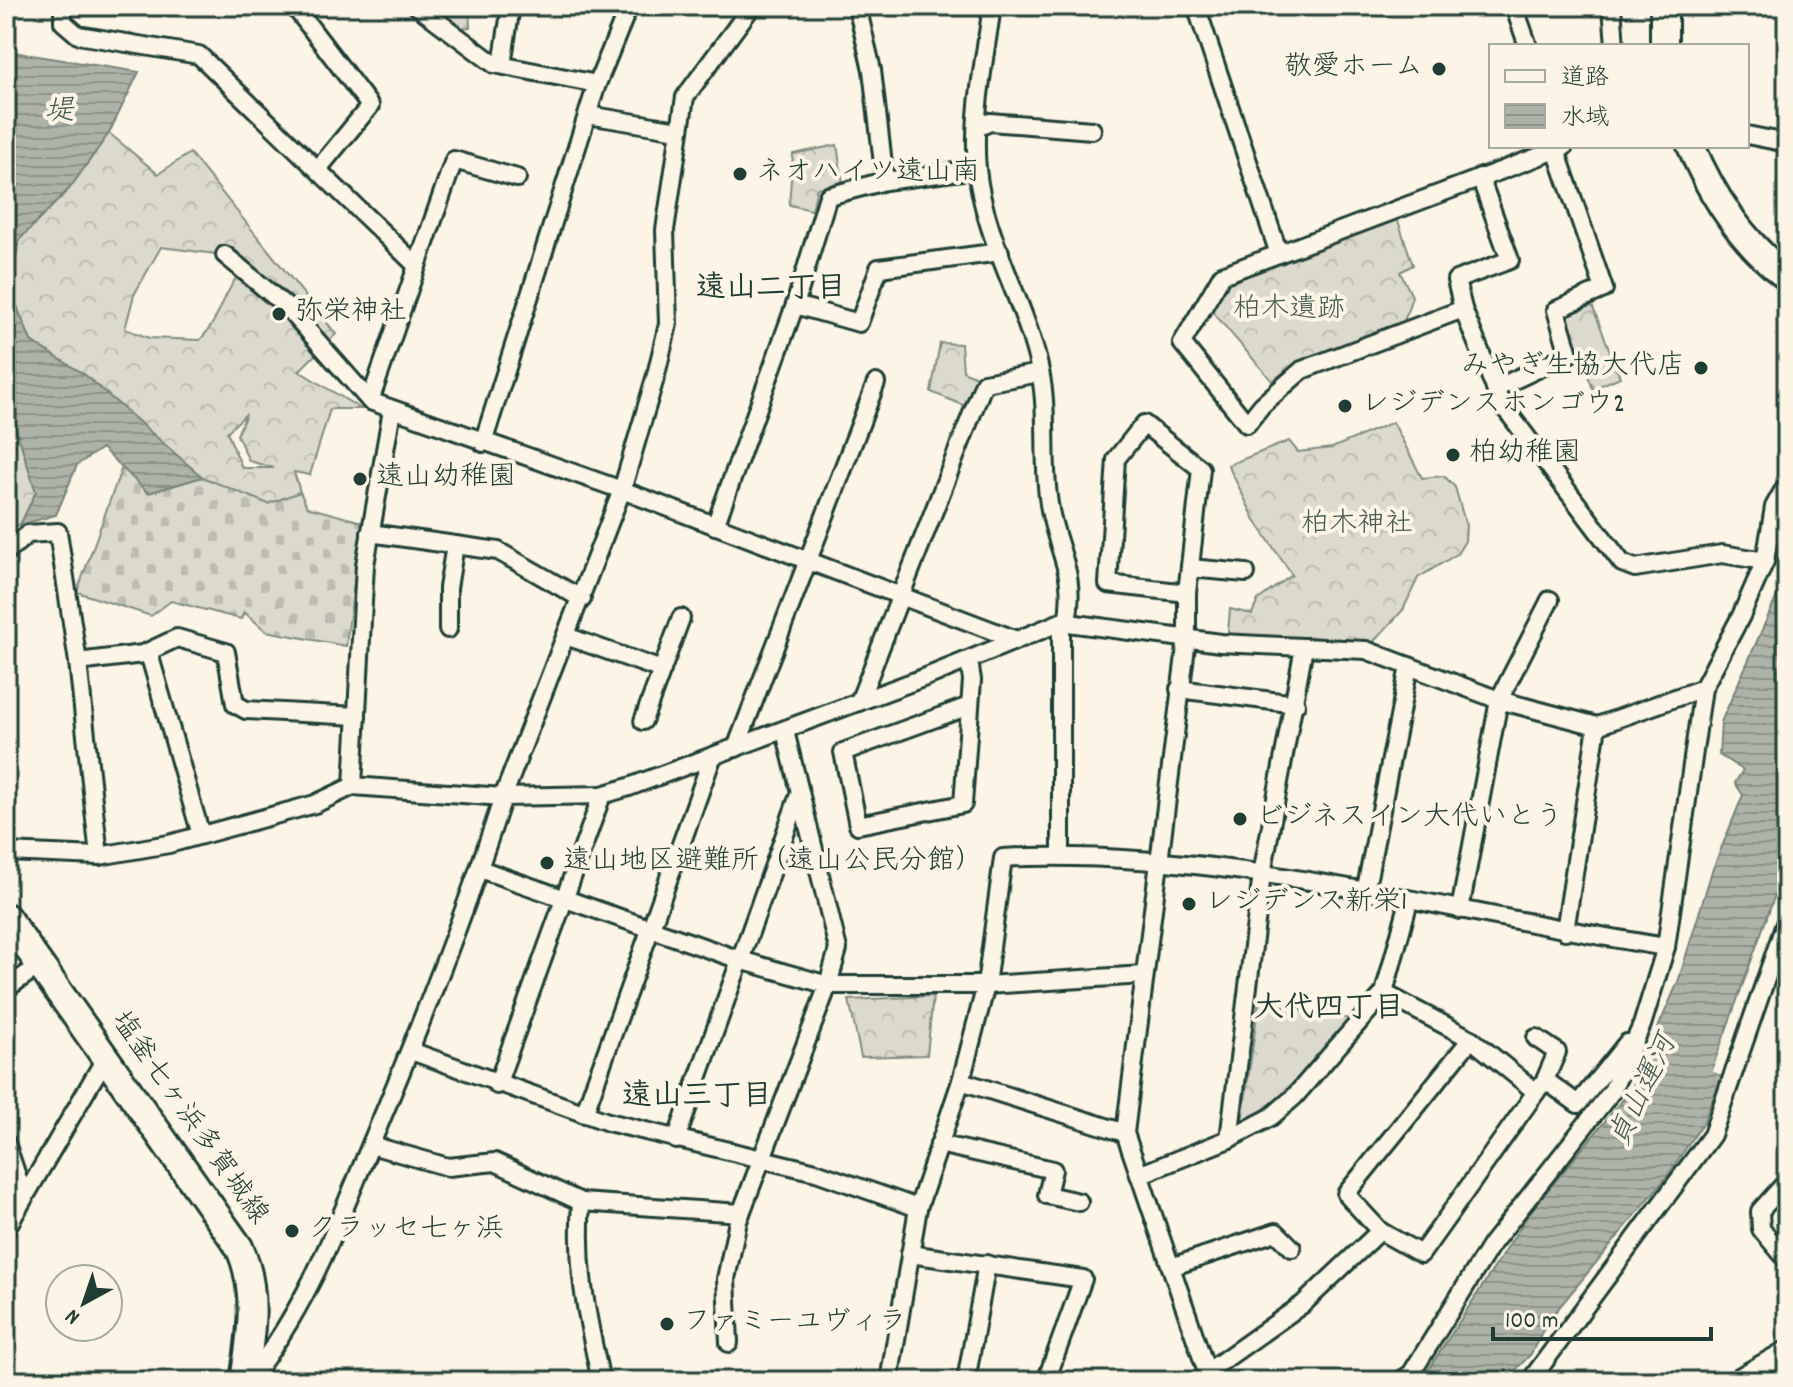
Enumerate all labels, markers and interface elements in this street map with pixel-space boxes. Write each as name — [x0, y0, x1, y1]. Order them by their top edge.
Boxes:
legend — [1489, 44, 1749, 148]
place label: 敬愛ホーム — [1284, 49, 1423, 89]
marker: 敬愛ホーム — [1430, 60, 1448, 78]
text: 道路 — [1561, 62, 1609, 96]
water label: 堤 — [44, 92, 75, 135]
text: 水域 — [1561, 102, 1609, 136]
place label: ネオハイツ遠山南 — [756, 154, 980, 194]
marker: ネオハイツ遠山南 — [731, 165, 749, 183]
district label: 遠山二丁目 — [696, 269, 846, 312]
park label: 柏木遺跡 — [1233, 291, 1345, 331]
place label: 弥栄神社 — [295, 294, 407, 334]
marker: 弥栄神社 — [270, 305, 288, 323]
place label: みやぎ生協大代店 — [1461, 348, 1685, 388]
marker: みやぎ生協大代店 — [1692, 359, 1710, 377]
place label: レジデンスホンゴウ2 — [1361, 386, 1625, 426]
marker: レジデンスホンゴウ2 — [1336, 397, 1354, 415]
place label: 柏幼稚園 — [1469, 435, 1581, 475]
marker: 柏幼稚園 — [1444, 446, 1462, 464]
place label: 遠山幼稚園 — [376, 459, 516, 499]
marker: 遠山幼稚園 — [351, 470, 369, 488]
park label: 柏木神社 — [1301, 506, 1413, 546]
place label: ビジネスイン大代いとう — [1256, 799, 1563, 839]
marker: ビジネスイン大代いとう — [1231, 810, 1249, 828]
place label: 遠山地区避難所（遠山公民分館） — [563, 843, 983, 883]
marker: 遠山地区避難所（遠山公民分館） — [538, 854, 556, 872]
place label: レジデンス新栄1 — [1205, 884, 1407, 924]
marker: レジデンス新栄1 — [1180, 895, 1198, 913]
district label: 大代四丁目 — [1254, 989, 1404, 1032]
street label: 塩釜七ヶ浜多賀城線 — [99, 1004, 277, 1234]
water label: 貞山運河 — [1600, 1025, 1692, 1155]
district label: 遠山三丁目 — [622, 1077, 772, 1120]
place label: クラッセ七ヶ浜 — [308, 1211, 504, 1251]
marker: クラッセ七ヶ浜 — [283, 1222, 301, 1240]
north arrow — [44, 1263, 124, 1343]
scale bar — [1493, 1291, 1711, 1341]
text: N — [59, 1300, 88, 1331]
place label: ファミーユヴィラ — [683, 1304, 906, 1344]
text: 100 m — [1505, 1305, 1558, 1339]
marker: ファミーユヴィラ — [658, 1315, 676, 1333]

